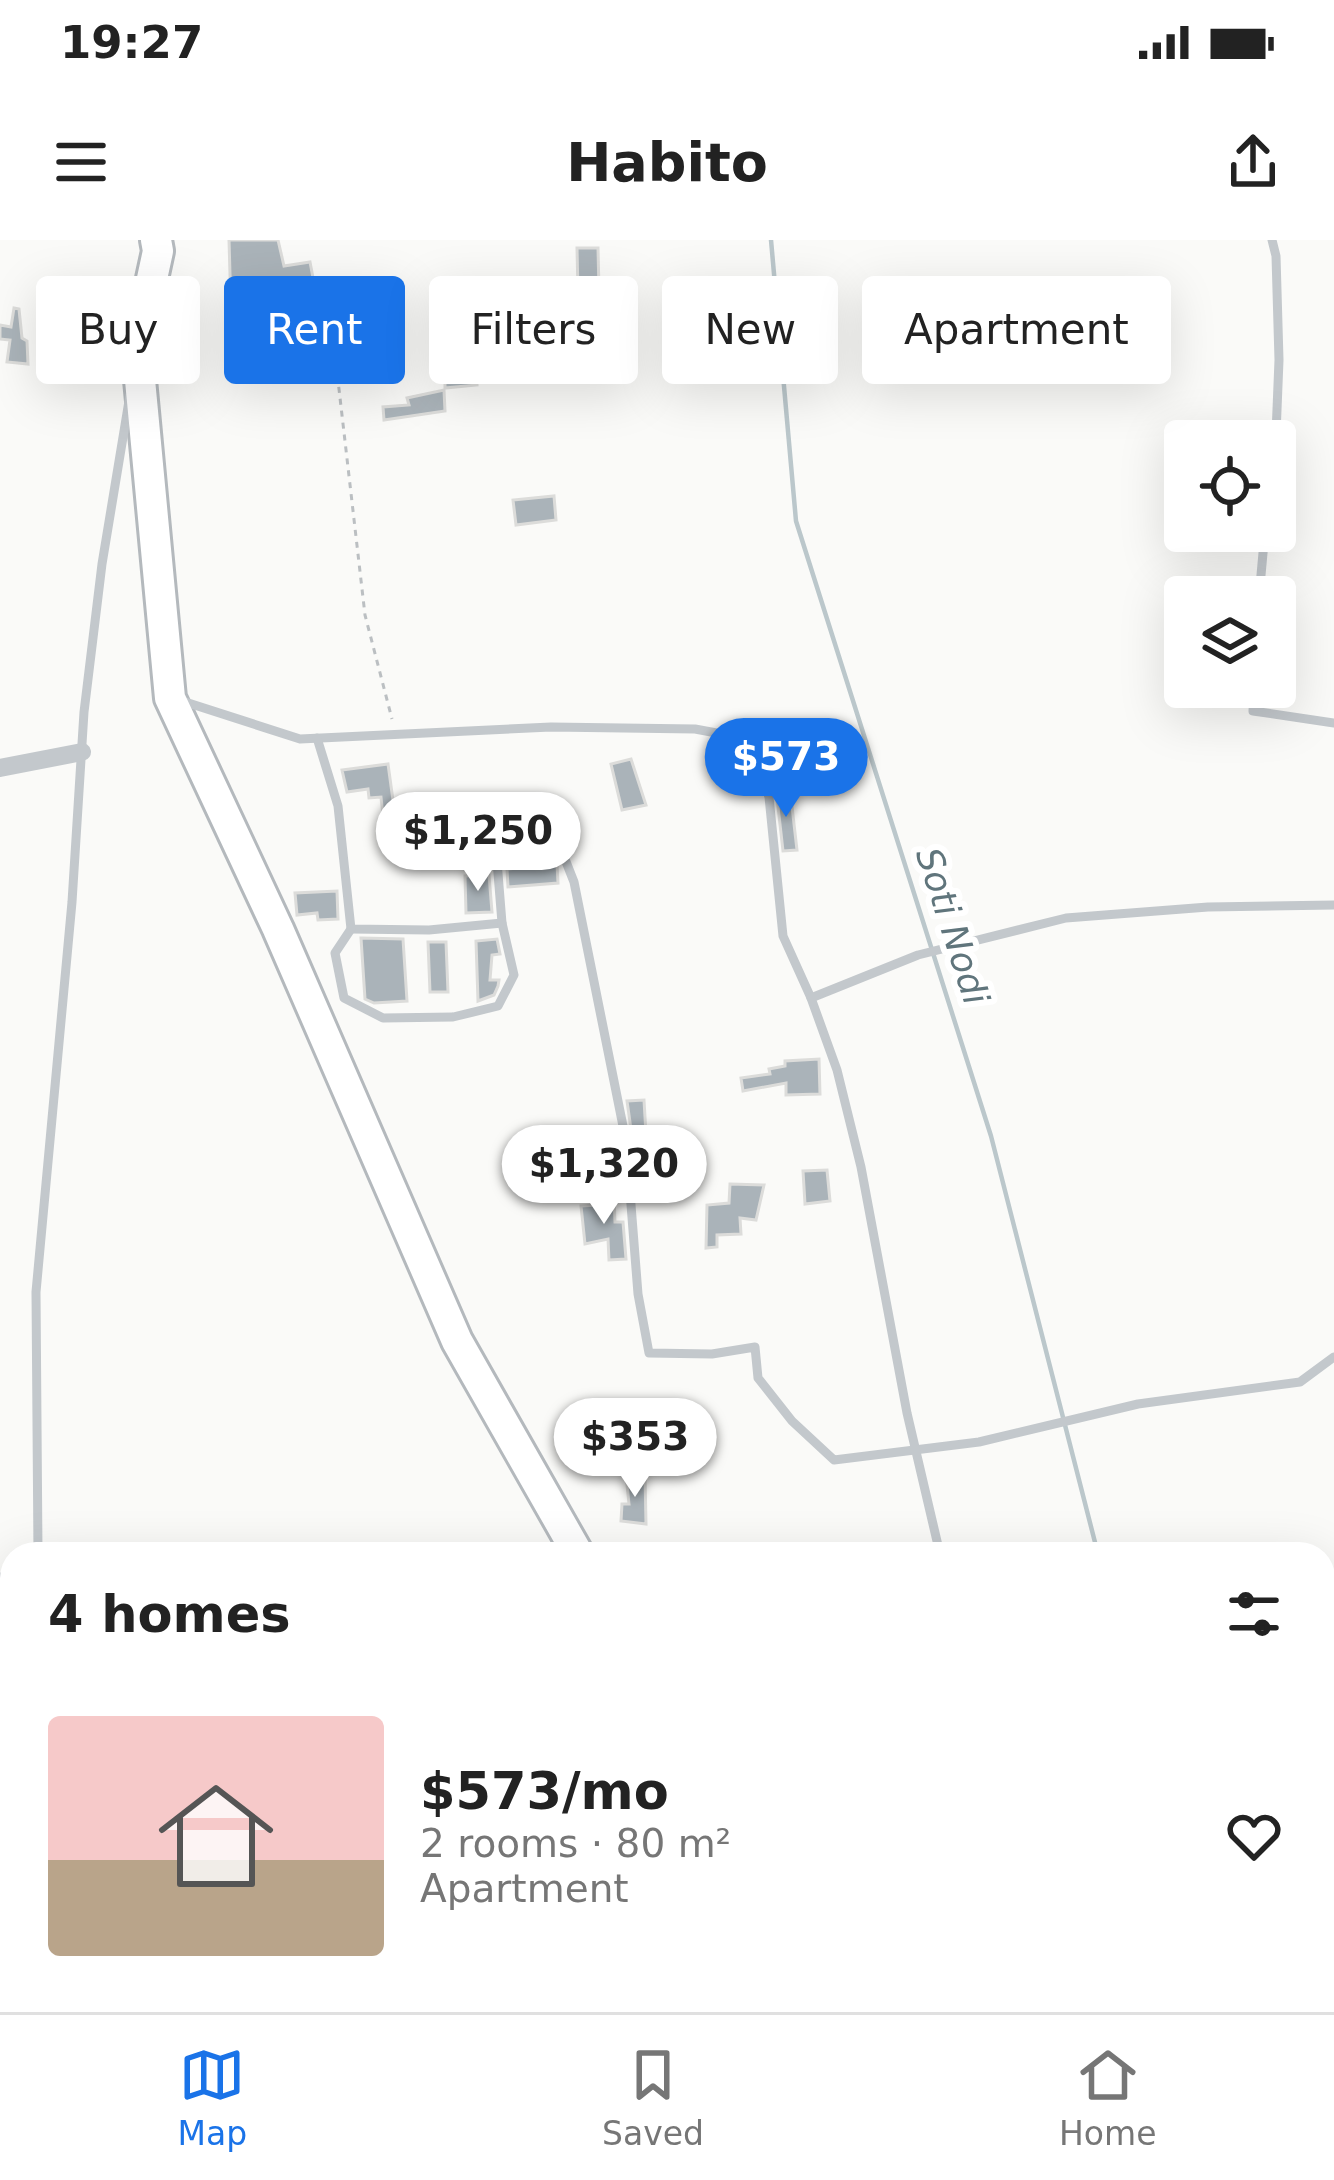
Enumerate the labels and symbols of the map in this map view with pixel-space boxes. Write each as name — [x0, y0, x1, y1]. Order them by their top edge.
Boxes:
pin: $573 — [715, 718, 857, 820]
pin: $1,250 — [380, 792, 576, 894]
water label: Soti Nodi — [908, 843, 997, 1010]
pin: $1,320 — [506, 1125, 702, 1227]
pin: $353 — [564, 1398, 706, 1500]

